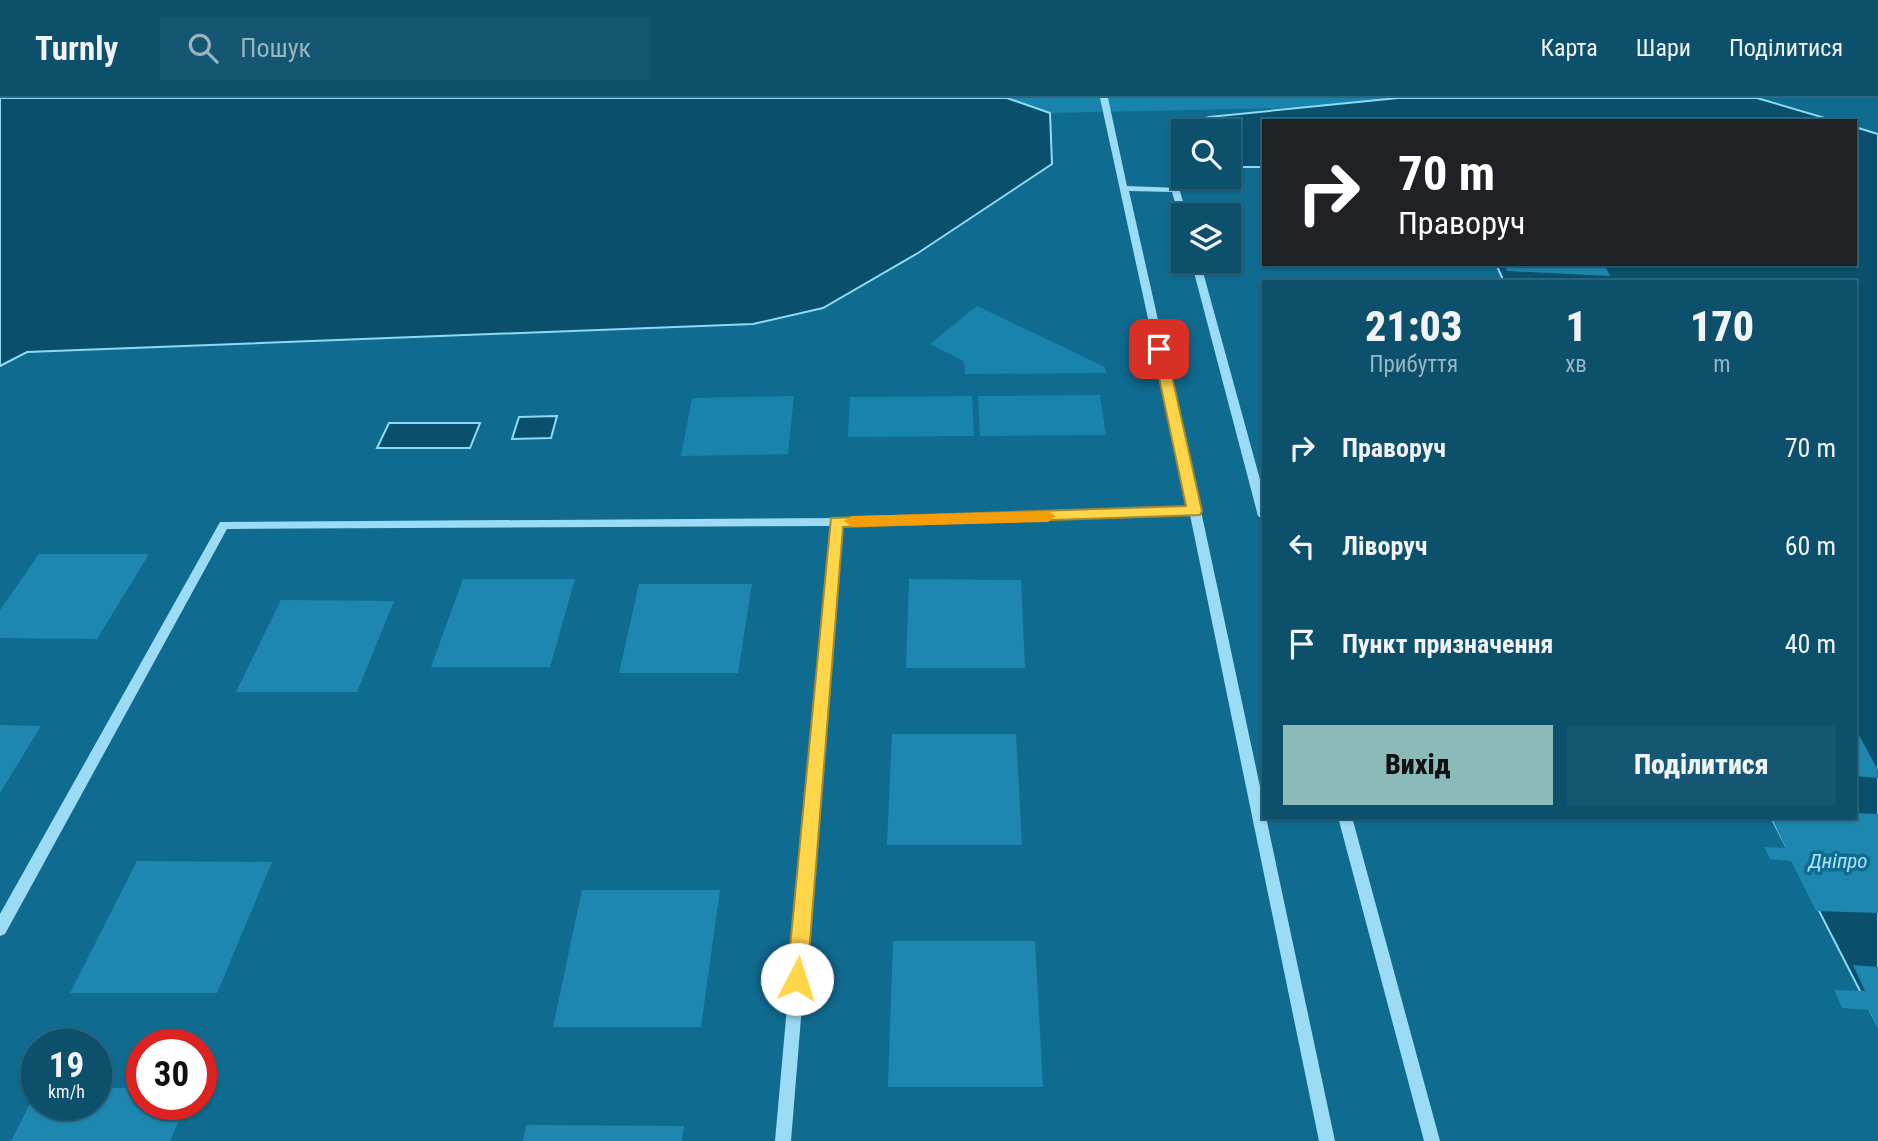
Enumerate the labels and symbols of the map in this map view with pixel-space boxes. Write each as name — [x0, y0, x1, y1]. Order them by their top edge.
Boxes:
pin — [1129, 319, 1189, 379]
water label: Дніпро — [1806, 849, 1868, 873]
position arrow — [760, 942, 834, 1016]
speed limit sign: 30 — [126, 1029, 217, 1120]

